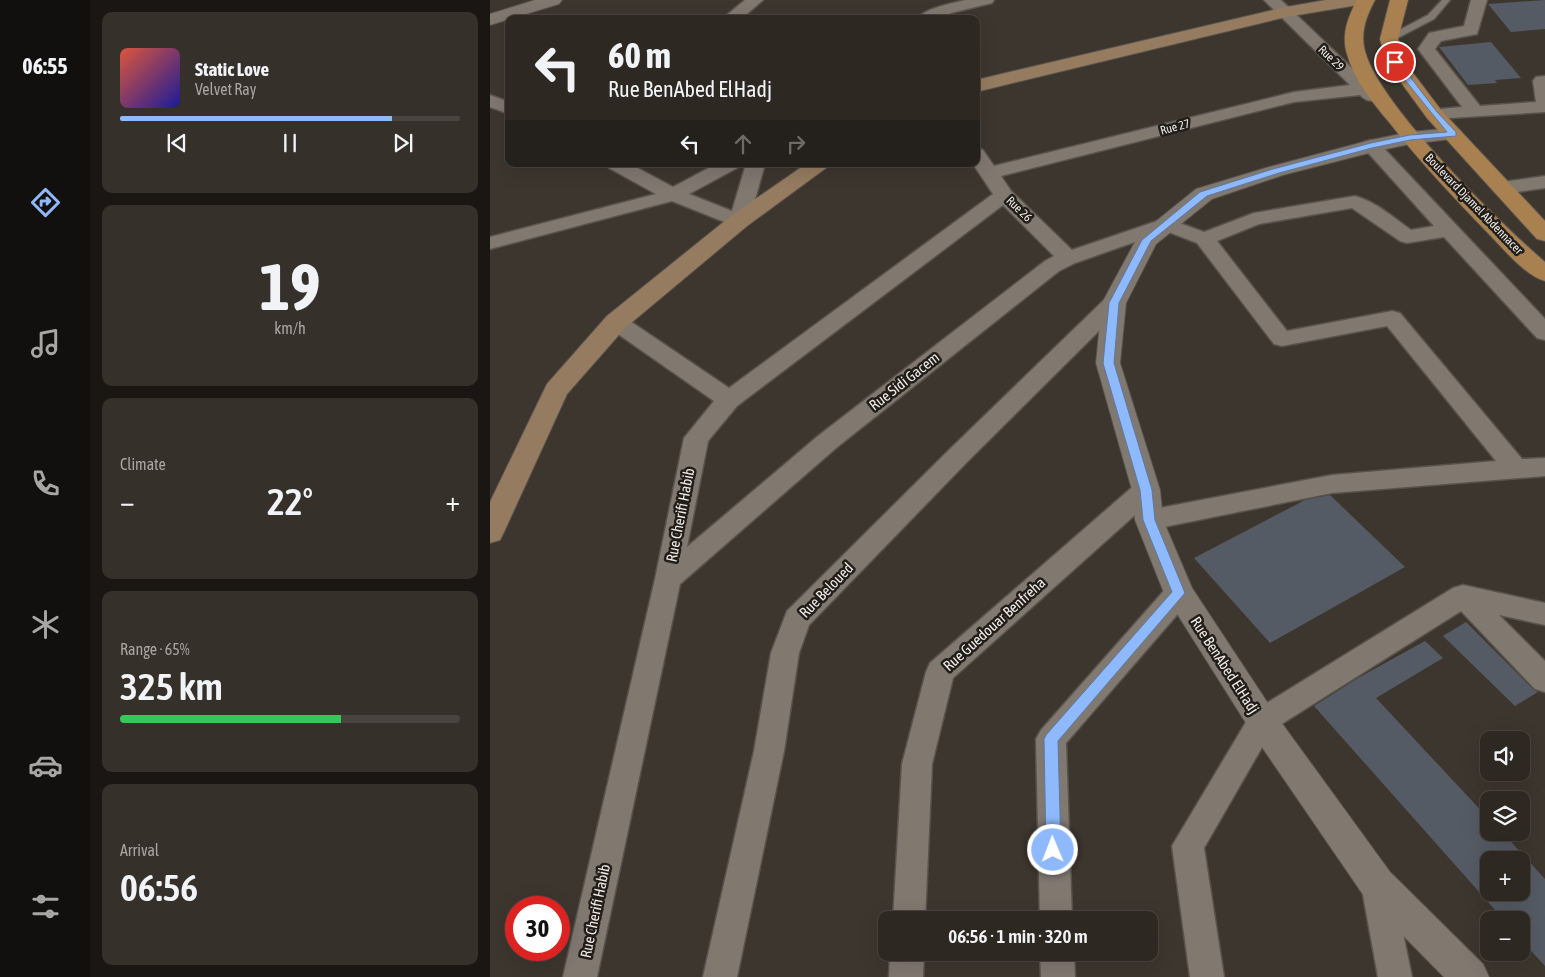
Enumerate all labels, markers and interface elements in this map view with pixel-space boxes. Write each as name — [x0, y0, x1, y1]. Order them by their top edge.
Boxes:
icon: left — [525, 35, 590, 100]
text: 60 m — [608, 35, 671, 75]
pin — [1374, 41, 1416, 83]
street label: Rue 29 — [1315, 42, 1347, 74]
icon: arrive — [1381, 48, 1409, 76]
text: 06:55 — [22, 53, 68, 79]
text: Static Love — [195, 58, 269, 80]
text: Rue BenAbed ElHadj — [608, 76, 772, 102]
text: Velvet Ray — [195, 80, 256, 98]
street label: Rue 27 — [1159, 116, 1192, 138]
icon: previous — [163, 129, 191, 157]
icon: pause — [276, 129, 304, 157]
icon: next — [389, 129, 417, 157]
icon: left — [676, 130, 704, 158]
icon: ahead — [729, 130, 757, 158]
icon: right — [782, 130, 810, 158]
street label: Boulevard Djamel Abdennacer — [1422, 151, 1526, 257]
icon: directions — [28, 185, 63, 220]
street label: Rue 26 — [1003, 193, 1035, 225]
text: 19 — [259, 249, 321, 324]
text: km/h — [274, 319, 306, 337]
icon: music — [28, 326, 63, 361]
street label: Rue Sidi Gacem — [866, 348, 942, 414]
text: Climate — [120, 455, 166, 473]
icon: phone — [28, 466, 63, 501]
street label: Rue Cherifi Habib — [663, 467, 697, 563]
text: 22° — [267, 480, 313, 523]
text: − — [120, 485, 135, 517]
text: + — [445, 485, 460, 517]
street label: Rue Beloued — [796, 559, 856, 621]
street label: Rue Guedouar Benfreha — [940, 574, 1048, 674]
icon: climate — [28, 607, 63, 642]
street label: Rue BenAbed ElHadj — [1187, 613, 1263, 717]
text: Range · 65% — [120, 640, 190, 658]
text: 325 km — [120, 665, 223, 708]
map controls — [1480, 731, 1530, 961]
button: sound — [1480, 731, 1530, 781]
icon: car — [28, 748, 63, 783]
button: layers — [1480, 791, 1530, 841]
position arrow — [1026, 823, 1078, 875]
text: Arrival — [120, 841, 159, 859]
button: + — [1480, 851, 1530, 901]
street label: Rue Cherifi Habib — [577, 863, 613, 959]
text: 06:56 — [120, 866, 198, 909]
icon: filters — [28, 889, 63, 924]
speed limit sign: 30 — [505, 896, 570, 961]
button: − — [1480, 911, 1530, 961]
text: 06:56 · 1 min · 320 m — [948, 925, 1088, 947]

